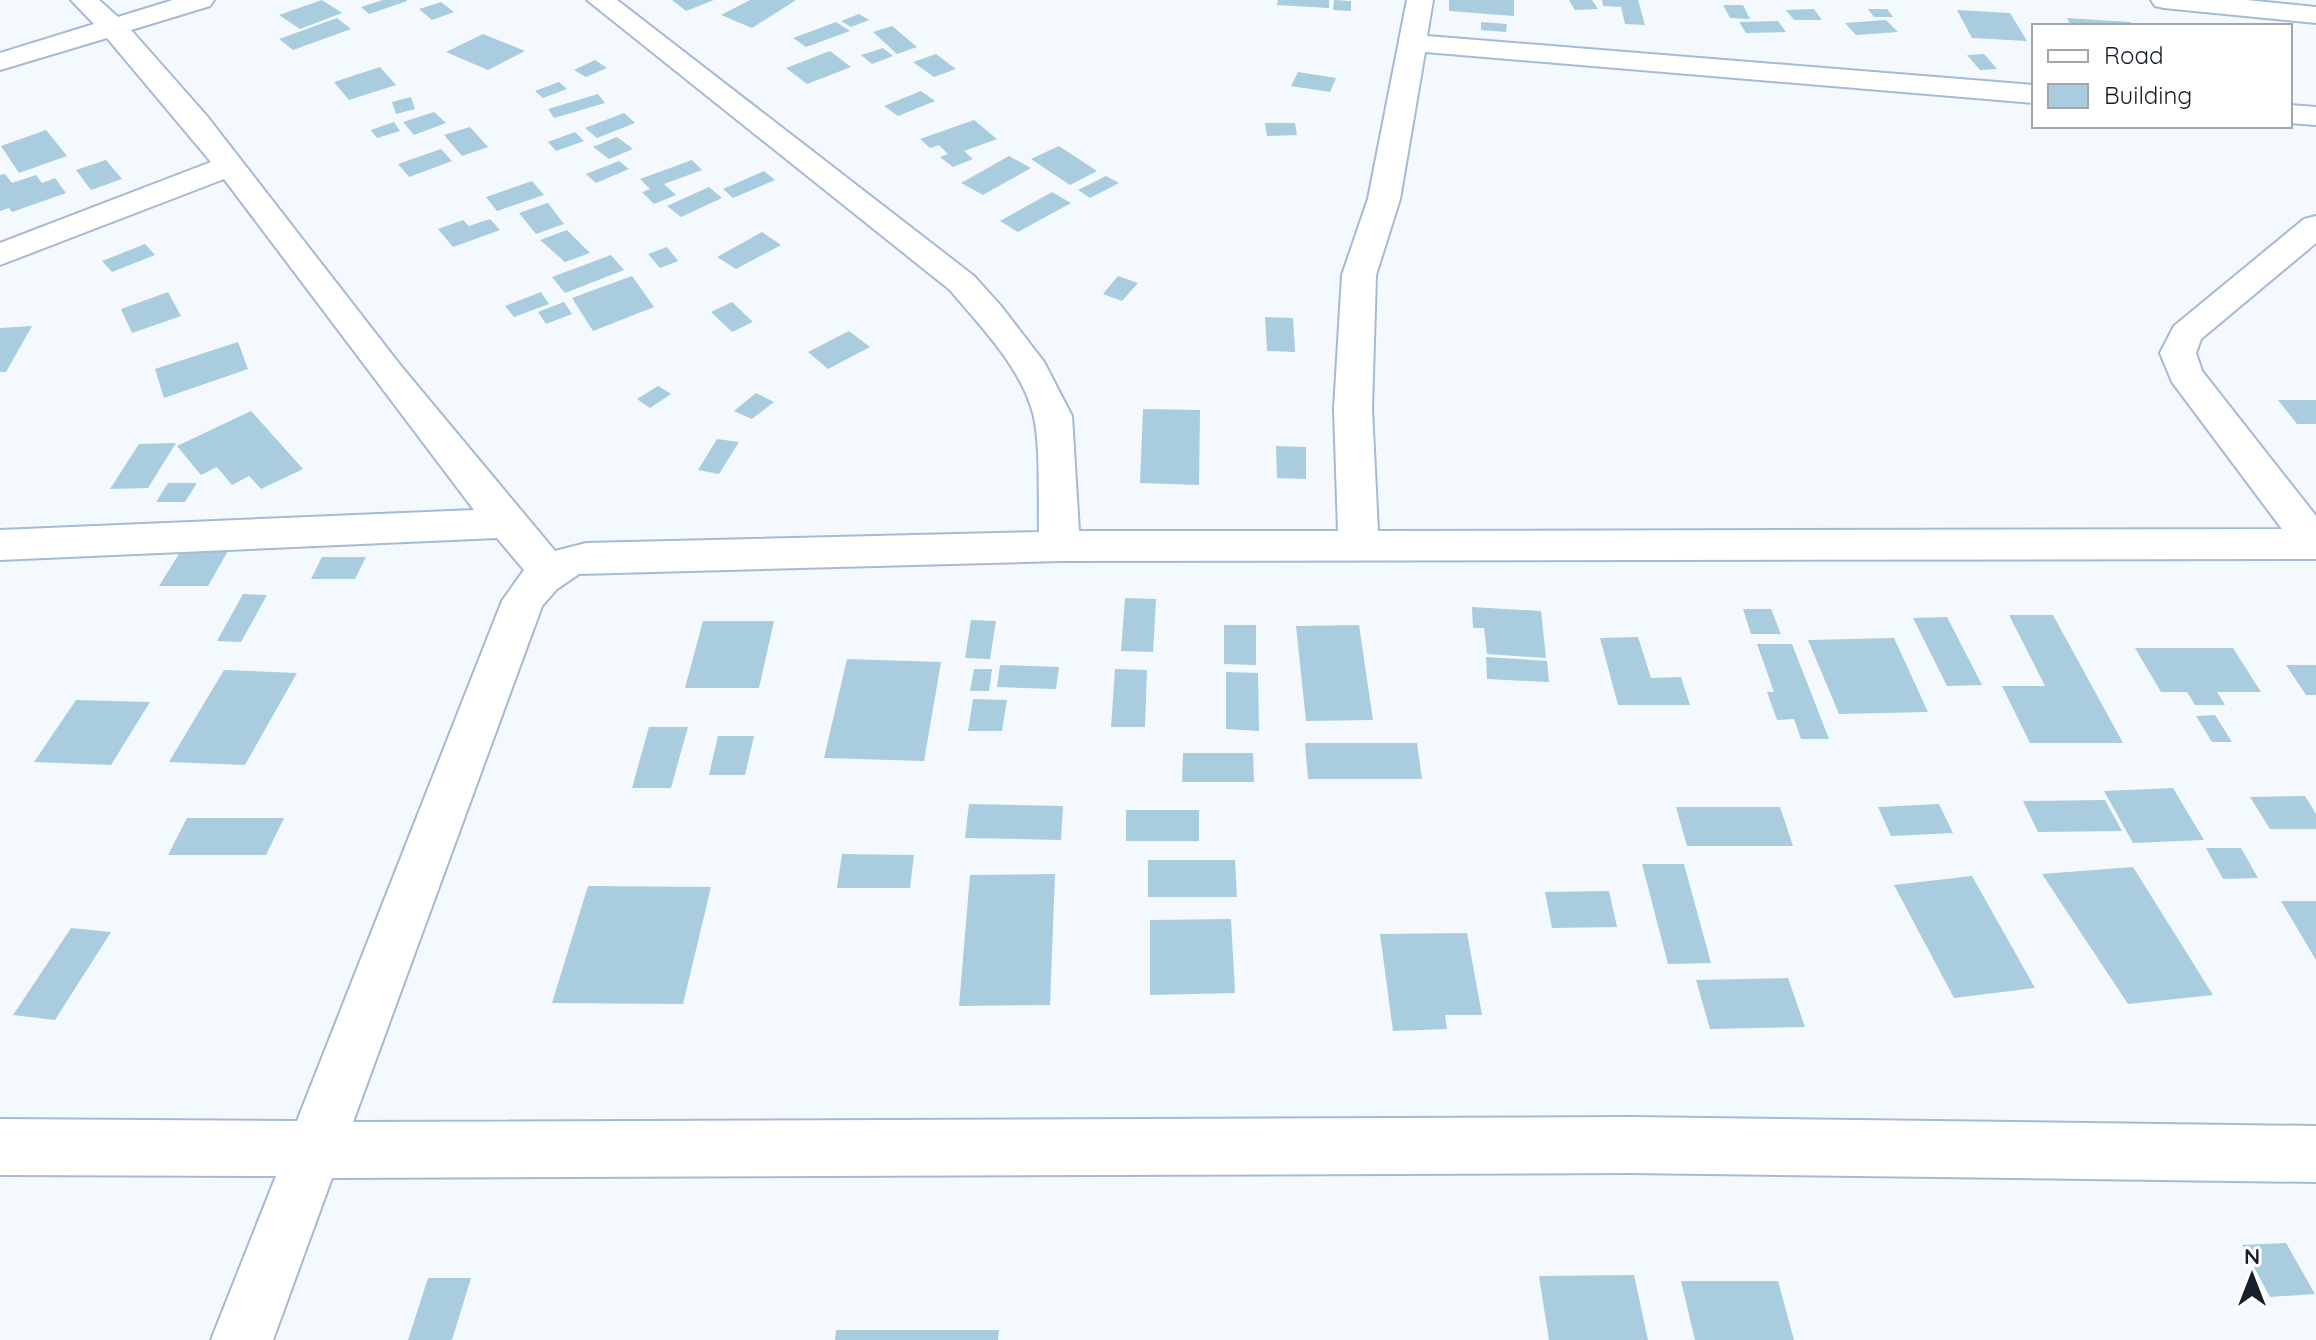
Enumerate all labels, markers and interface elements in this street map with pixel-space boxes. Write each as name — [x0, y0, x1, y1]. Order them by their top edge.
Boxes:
legend — [2032, 24, 2292, 128]
text: Road — [2104, 40, 2164, 70]
text: Building — [2104, 80, 2192, 110]
north arrow — [2212, 1236, 2292, 1316]
text: N — [2244, 1242, 2260, 1270]

